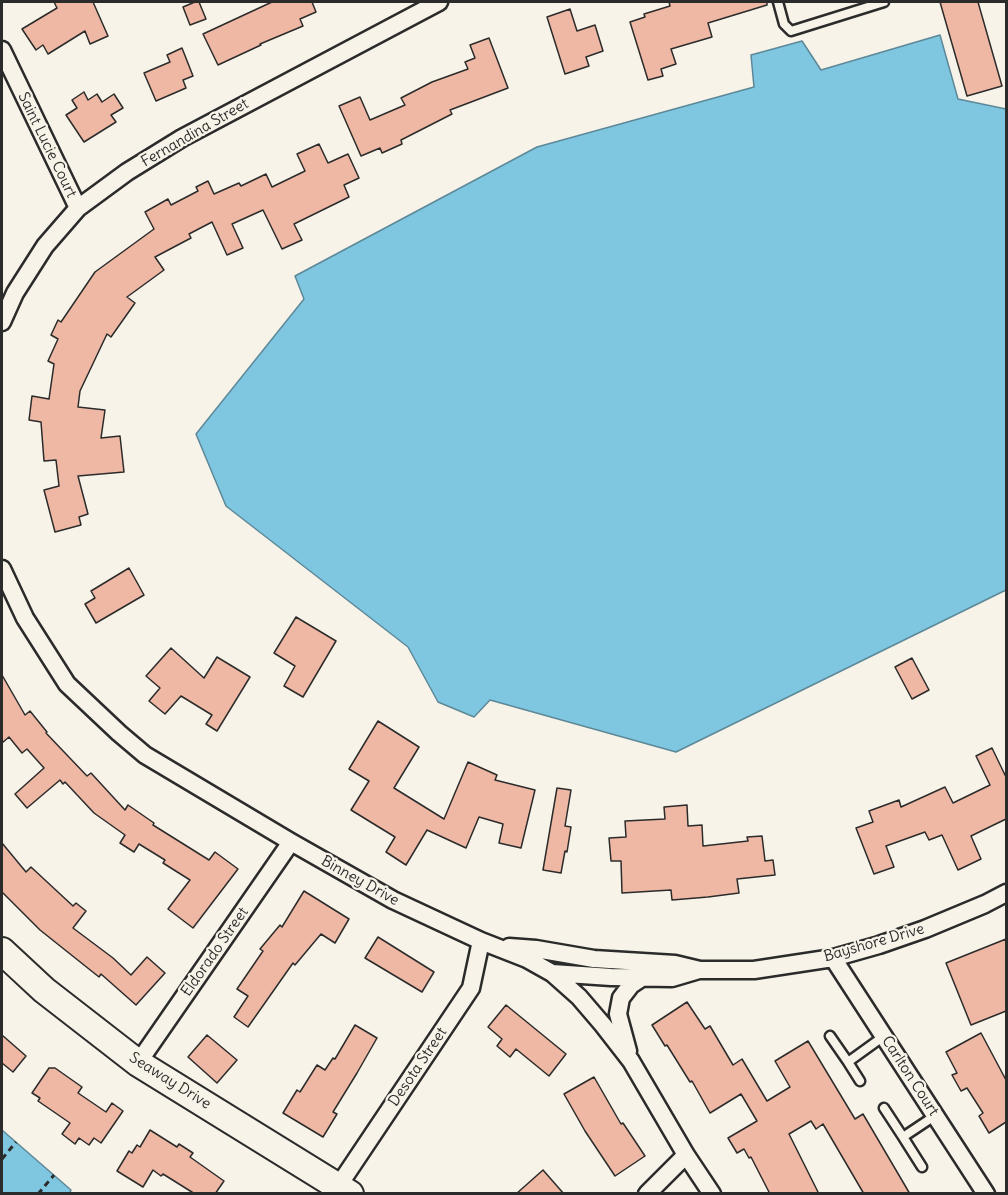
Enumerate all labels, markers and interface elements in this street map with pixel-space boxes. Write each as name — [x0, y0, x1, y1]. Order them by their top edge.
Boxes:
street label: Saint Lucie Court — [14, 89, 80, 201]
street label: Fernandina Street — [138, 95, 252, 171]
street label: Binney Drive — [318, 852, 402, 910]
street label: Eldorado Street — [178, 904, 252, 1000]
street label: Bayshore Drive — [822, 920, 926, 966]
street label: Desota Street — [385, 1024, 451, 1110]
street label: Carlton Court — [878, 1033, 942, 1119]
street label: Seaway Drive — [126, 1049, 214, 1113]

